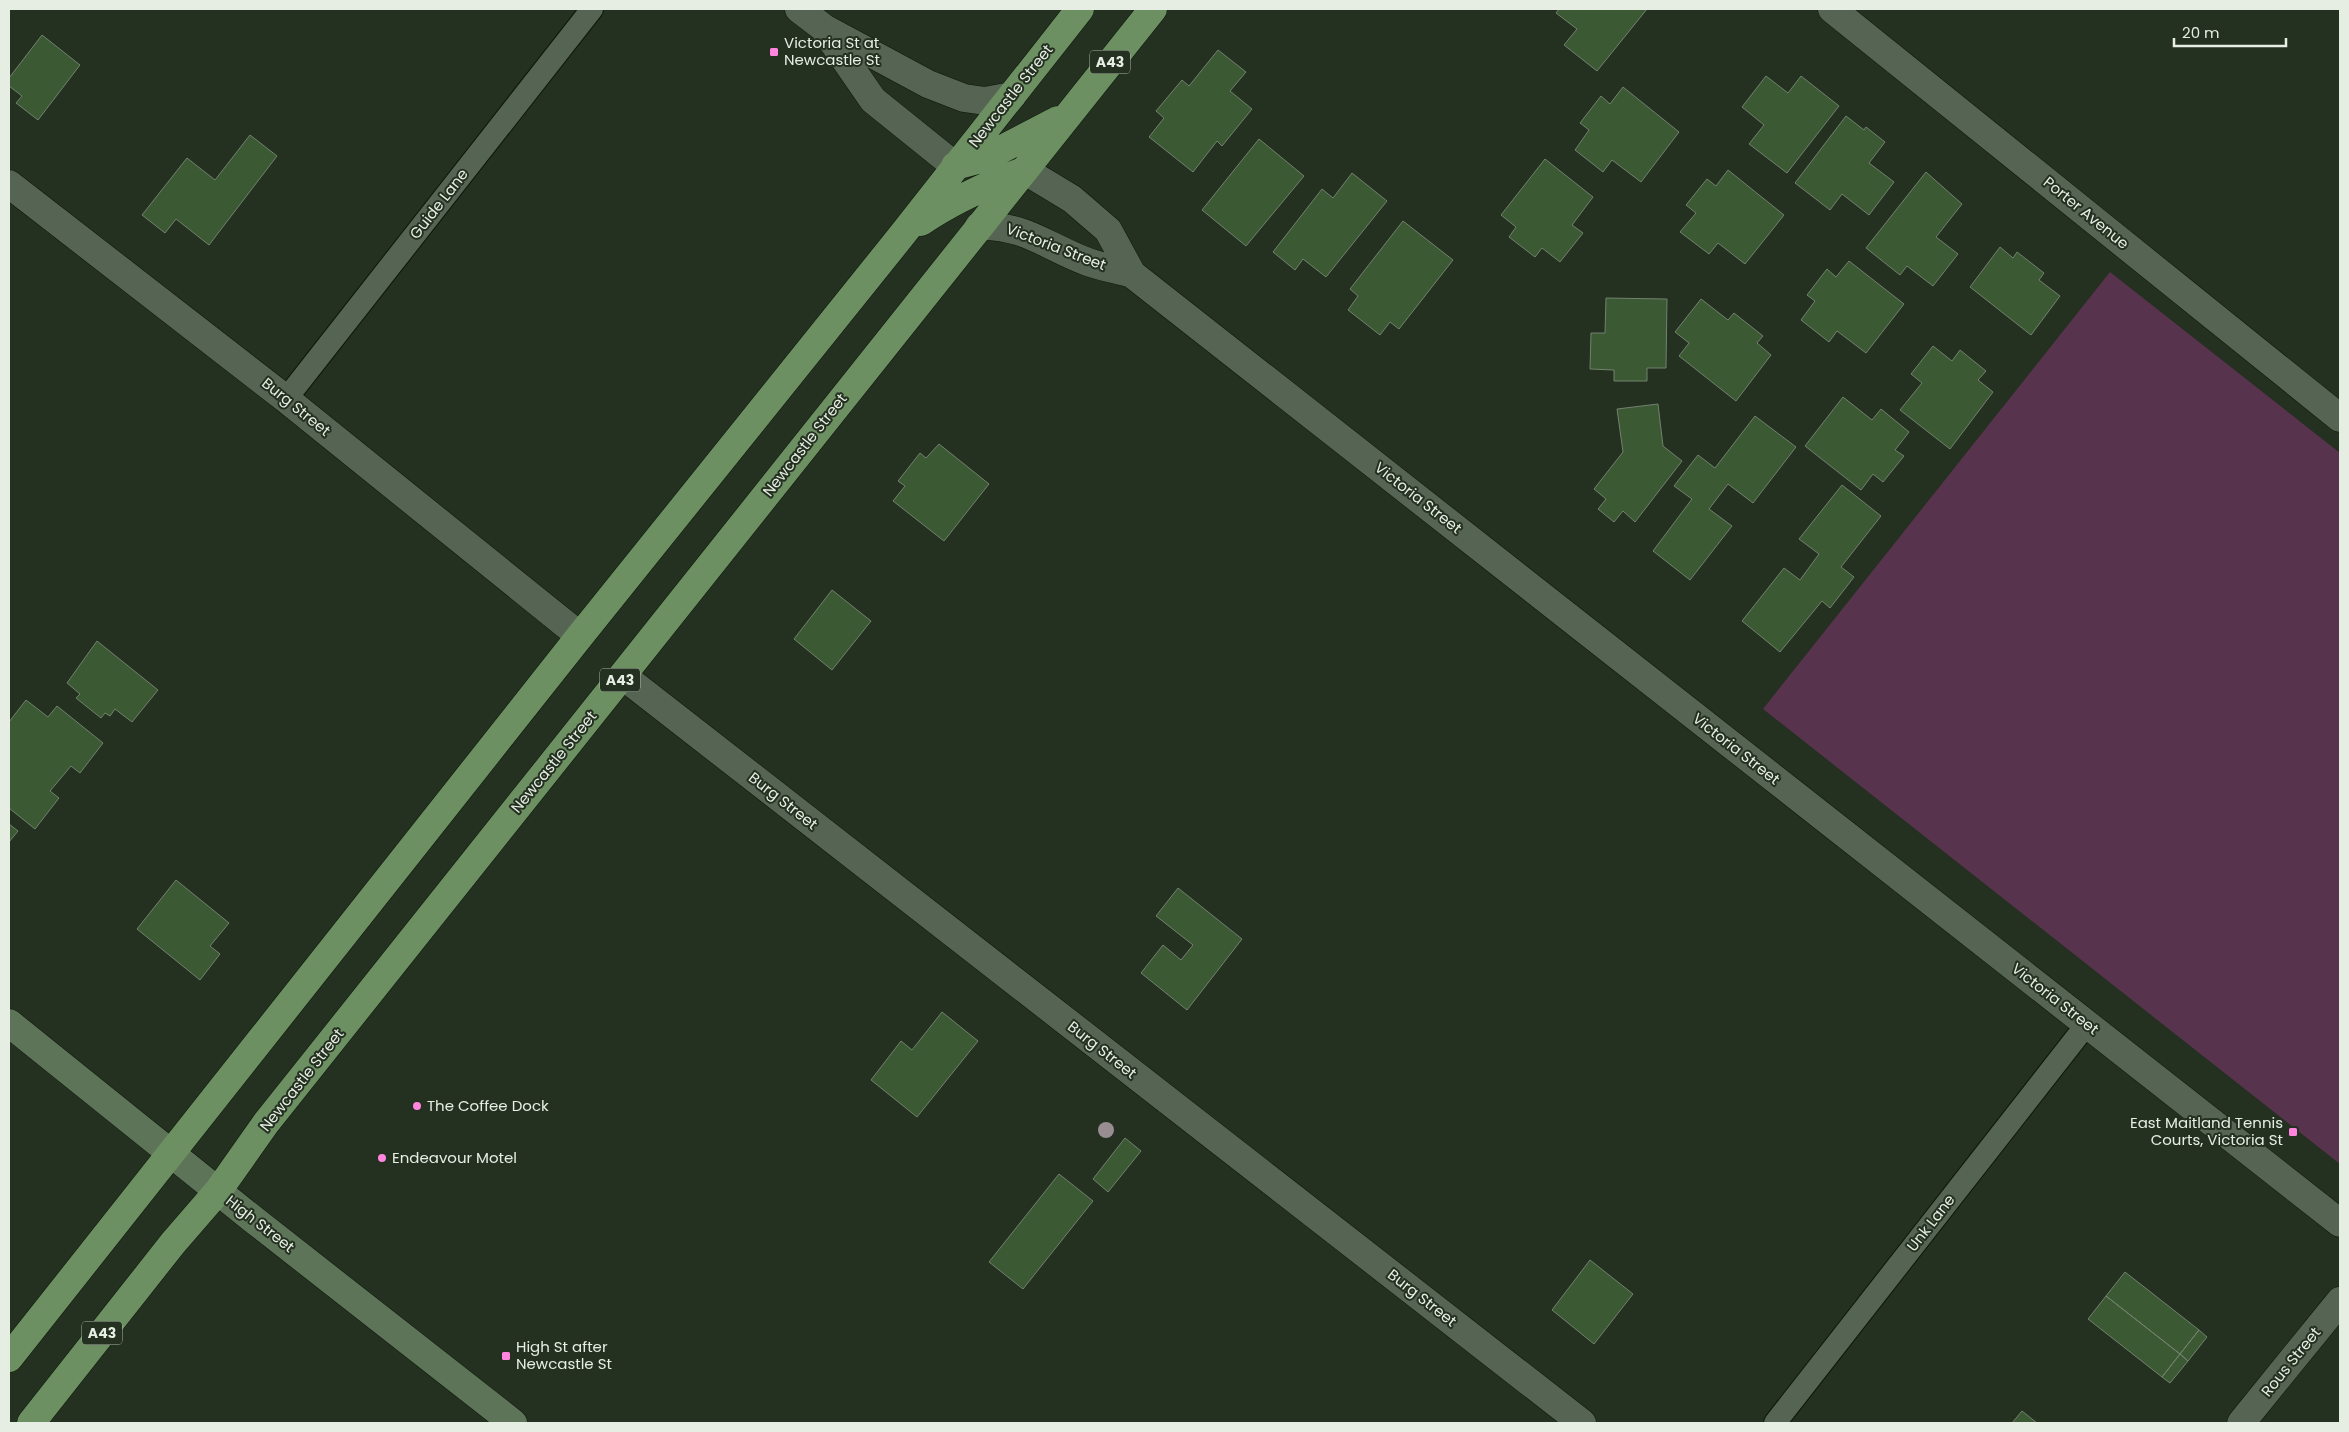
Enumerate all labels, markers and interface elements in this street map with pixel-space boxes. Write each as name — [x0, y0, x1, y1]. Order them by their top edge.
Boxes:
scale bar — [2174, 15, 2286, 47]
text: 20 m — [2182, 22, 2220, 43]
place label: Victoria St at Newcastle St — [784, 32, 880, 70]
street label: Newcastle Street — [964, 40, 1058, 152]
marker: Victoria St at Newcastle St — [768, 46, 780, 58]
road number: A43 — [1090, 51, 1130, 74]
street label: Guide Lane — [404, 164, 473, 243]
street label: Porter Avenue — [2039, 172, 2134, 254]
street label: Victoria Street — [1003, 218, 1109, 275]
street label: Burg Street — [258, 373, 335, 441]
street label: Newcastle Street — [758, 389, 852, 501]
street label: Victoria Street — [1370, 457, 1466, 538]
road number: A43 — [600, 668, 640, 692]
street label: Newcastle Street — [506, 706, 601, 817]
street label: Victoria Street — [1688, 708, 1784, 789]
street label: Burg Street — [744, 767, 822, 834]
street label: Victoria Street — [2007, 958, 2103, 1039]
street label: Burg Street — [1063, 1016, 1141, 1083]
street label: Newcastle Street — [255, 1024, 349, 1136]
place label: The Coffee Dock — [427, 1095, 549, 1116]
marker: The Coffee Dock — [411, 1100, 423, 1112]
place label: East Maitland Tennis Courts, Victoria St — [2130, 1112, 2283, 1150]
marker: East Maitland Tennis Courts, Victoria St — [2287, 1126, 2299, 1138]
place label: Endeavour Motel — [392, 1147, 517, 1168]
marker: Endeavour Motel — [376, 1152, 388, 1164]
street label: High Street — [222, 1190, 299, 1257]
street label: Unk Lane — [1902, 1190, 1959, 1256]
street label: Burg Street — [1383, 1264, 1461, 1331]
road number: A43 — [82, 1322, 122, 1345]
street label: Rous Street — [2256, 1322, 2325, 1401]
place label: High St after Newcastle St — [516, 1336, 612, 1374]
marker: High St after Newcastle St — [500, 1350, 512, 1362]

